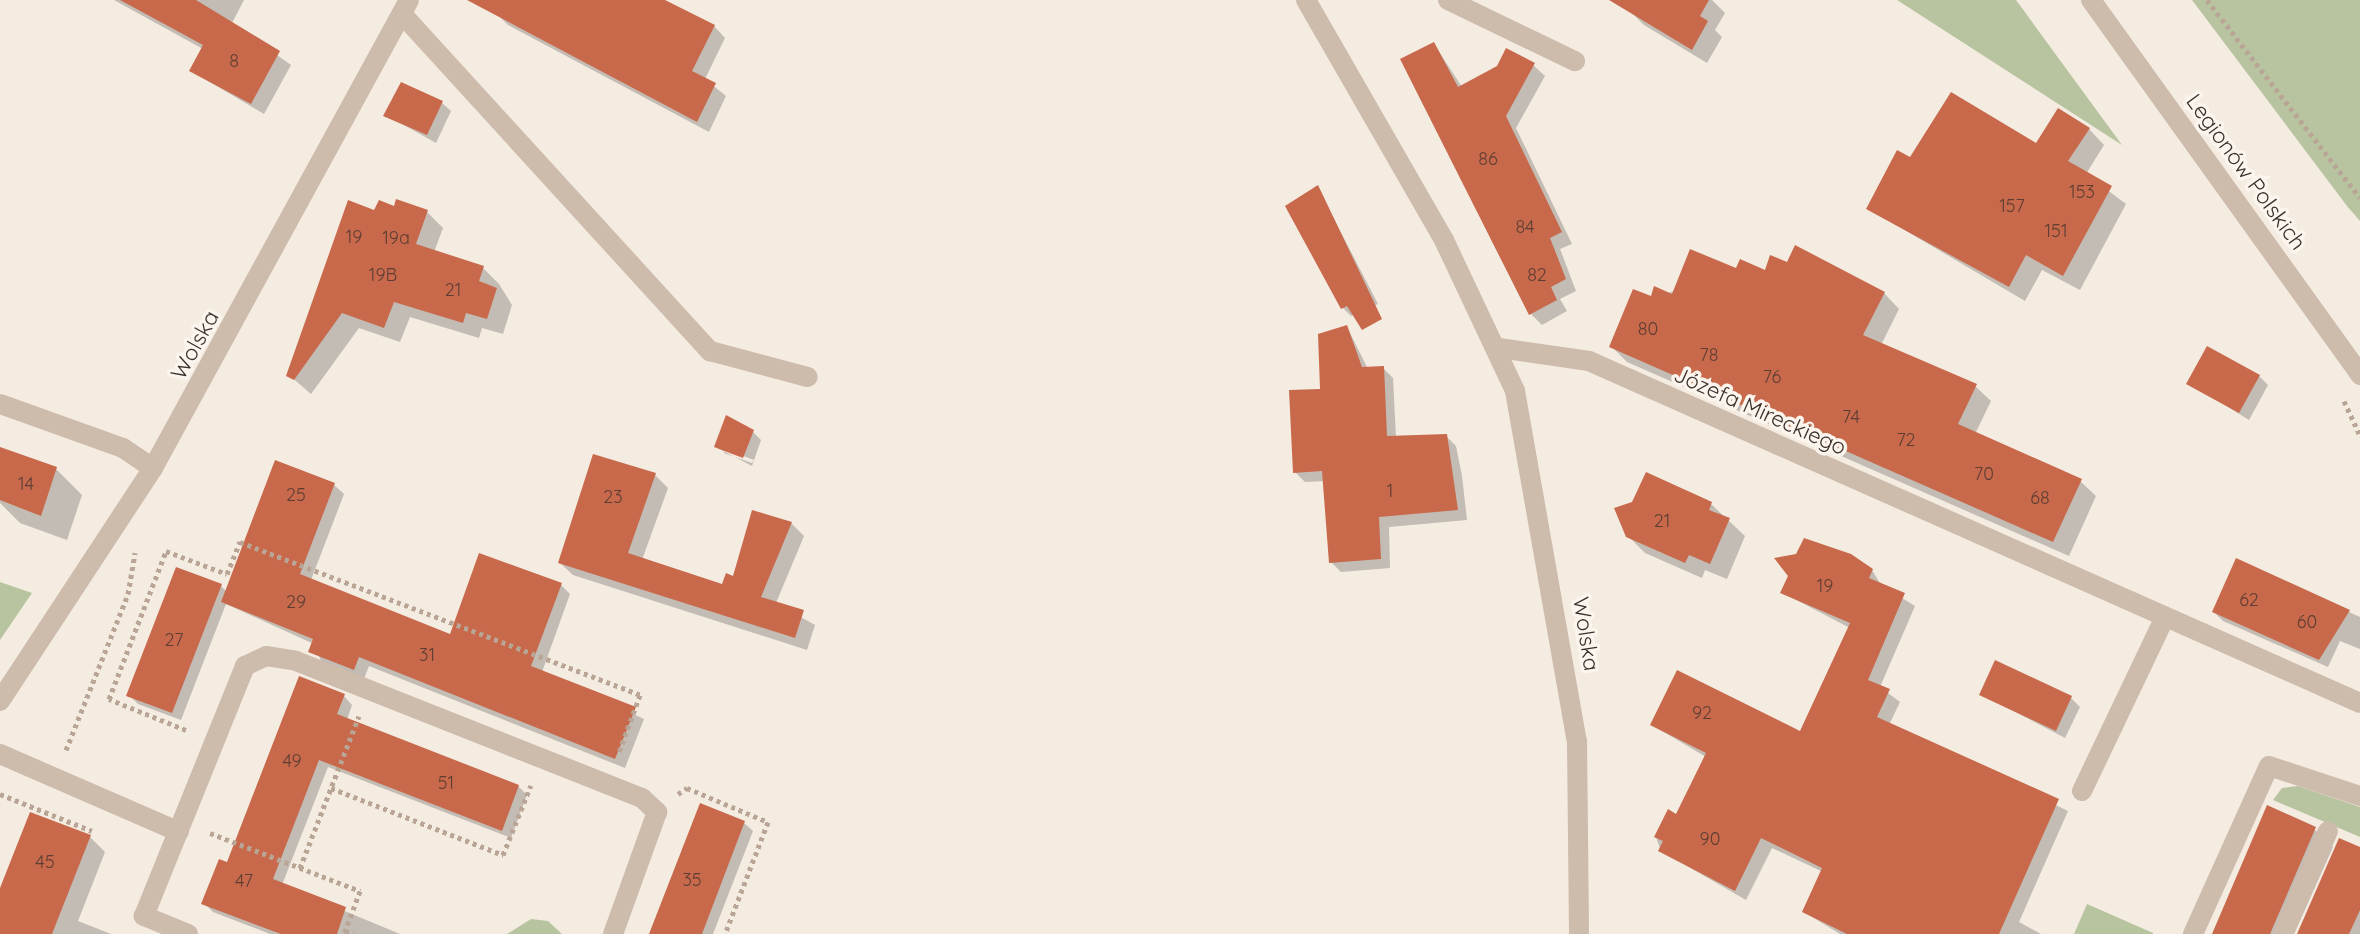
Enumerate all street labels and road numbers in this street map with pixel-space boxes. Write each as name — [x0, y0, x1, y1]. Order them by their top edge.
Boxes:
street label: Legionów Polskich — [2181, 89, 2311, 255]
street label: Wolska — [165, 306, 225, 384]
street label: Józefa Mireckiego — [1670, 361, 1850, 461]
street label: Wolska — [1567, 595, 1605, 673]

